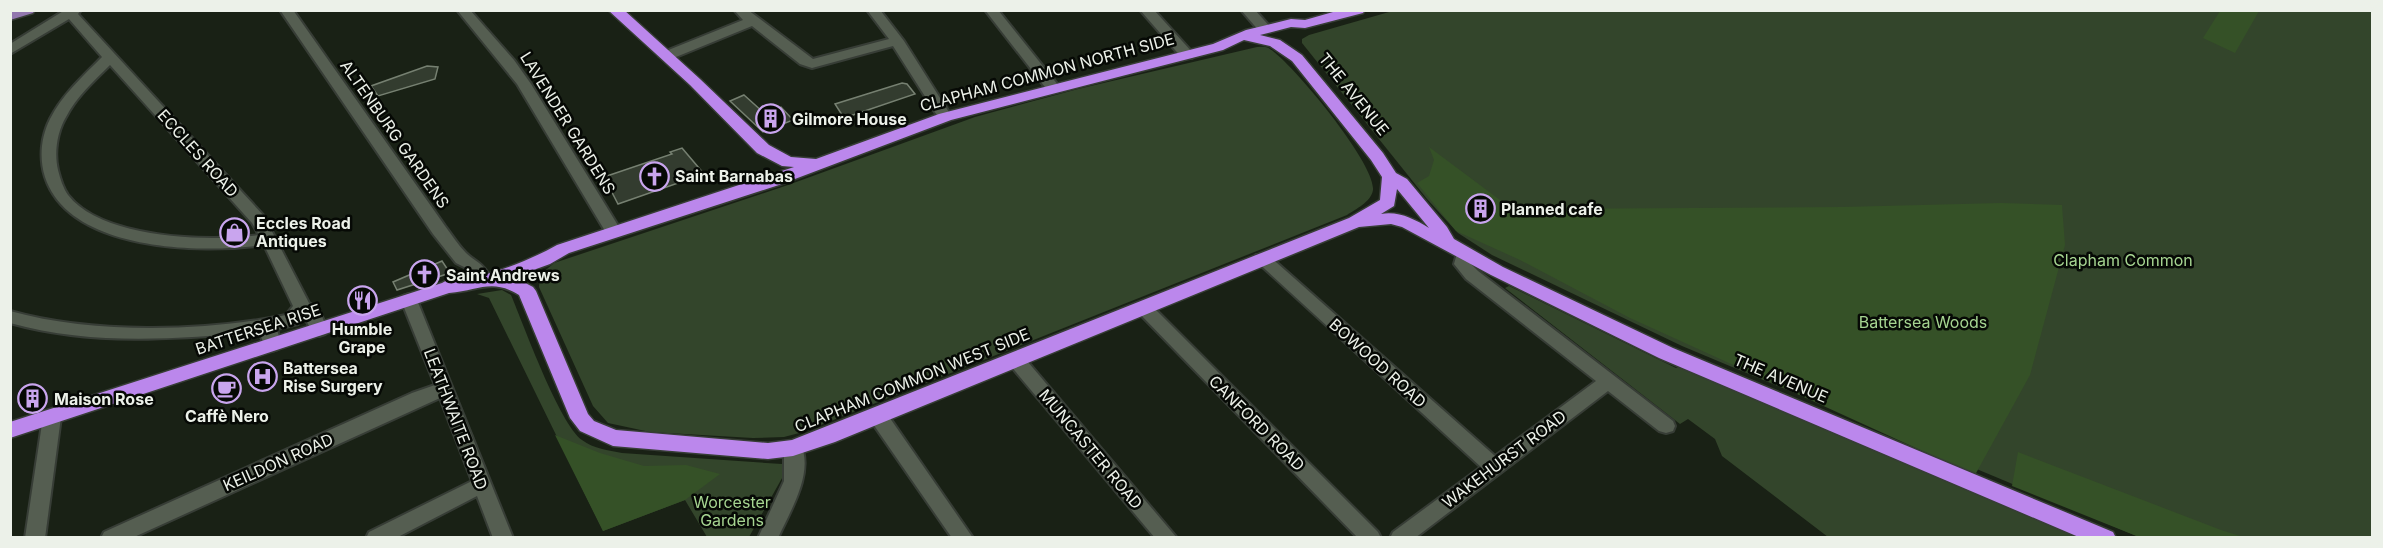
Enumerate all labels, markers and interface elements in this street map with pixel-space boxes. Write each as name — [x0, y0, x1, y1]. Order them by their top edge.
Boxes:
street label: CLAPHAM COMMON NORTH SIDE — [918, 28, 1176, 116]
street label: LAVENDER GARDENS — [516, 48, 620, 198]
street label: THE AVENUE — [1315, 49, 1393, 139]
street label: ALTENBURG GARDENS — [336, 56, 454, 212]
building icon: Gilmore House — [755, 103, 787, 135]
street label: ECCLES ROAD — [153, 105, 243, 201]
place label: Gilmore House — [792, 109, 907, 129]
church icon: Saint Barnabas — [638, 160, 670, 192]
place label: Saint Barnabas — [675, 166, 793, 186]
building icon: Planned cafe — [1464, 193, 1496, 225]
place label: Planned cafe — [1501, 199, 1603, 219]
place label: Eccles Road Antiques — [256, 213, 351, 251]
shop icon: Eccles Road Antiques — [219, 216, 251, 248]
park label: Clapham Common — [2053, 250, 2193, 270]
church icon: Saint Andrews — [409, 259, 441, 291]
place label: Saint Andrews — [446, 265, 560, 285]
restaurant icon: Humble Grape — [346, 285, 378, 317]
street label: BATTERSEA RISE — [193, 299, 323, 359]
park label: Battersea Woods — [1859, 312, 1987, 332]
street label: BOWOOD ROAD — [1325, 314, 1431, 412]
place label: Humble Grape — [332, 319, 392, 357]
street label: CLAPHAM COMMON WEST SIDE — [792, 324, 1032, 436]
street label: LEATHWAITE ROAD — [420, 345, 492, 493]
street label: THE AVENUE — [1731, 349, 1831, 407]
place label: Battersea Rise Surgery — [283, 358, 383, 396]
hospital icon: Battersea Rise Surgery — [246, 361, 278, 393]
street label: CANFORD ROAD — [1205, 371, 1309, 475]
cafe icon: Caffè Nero — [211, 372, 243, 404]
building icon: Maison Rose — [17, 383, 49, 415]
street label: MUNCASTER ROAD — [1035, 385, 1147, 513]
place label: Maison Rose — [54, 389, 154, 409]
place label: Caffè Nero — [185, 406, 269, 426]
street label: WAKEHURST ROAD — [1438, 406, 1570, 512]
street label: KEILDON ROAD — [220, 429, 336, 495]
park label: Worcester Gardens — [693, 492, 771, 530]

